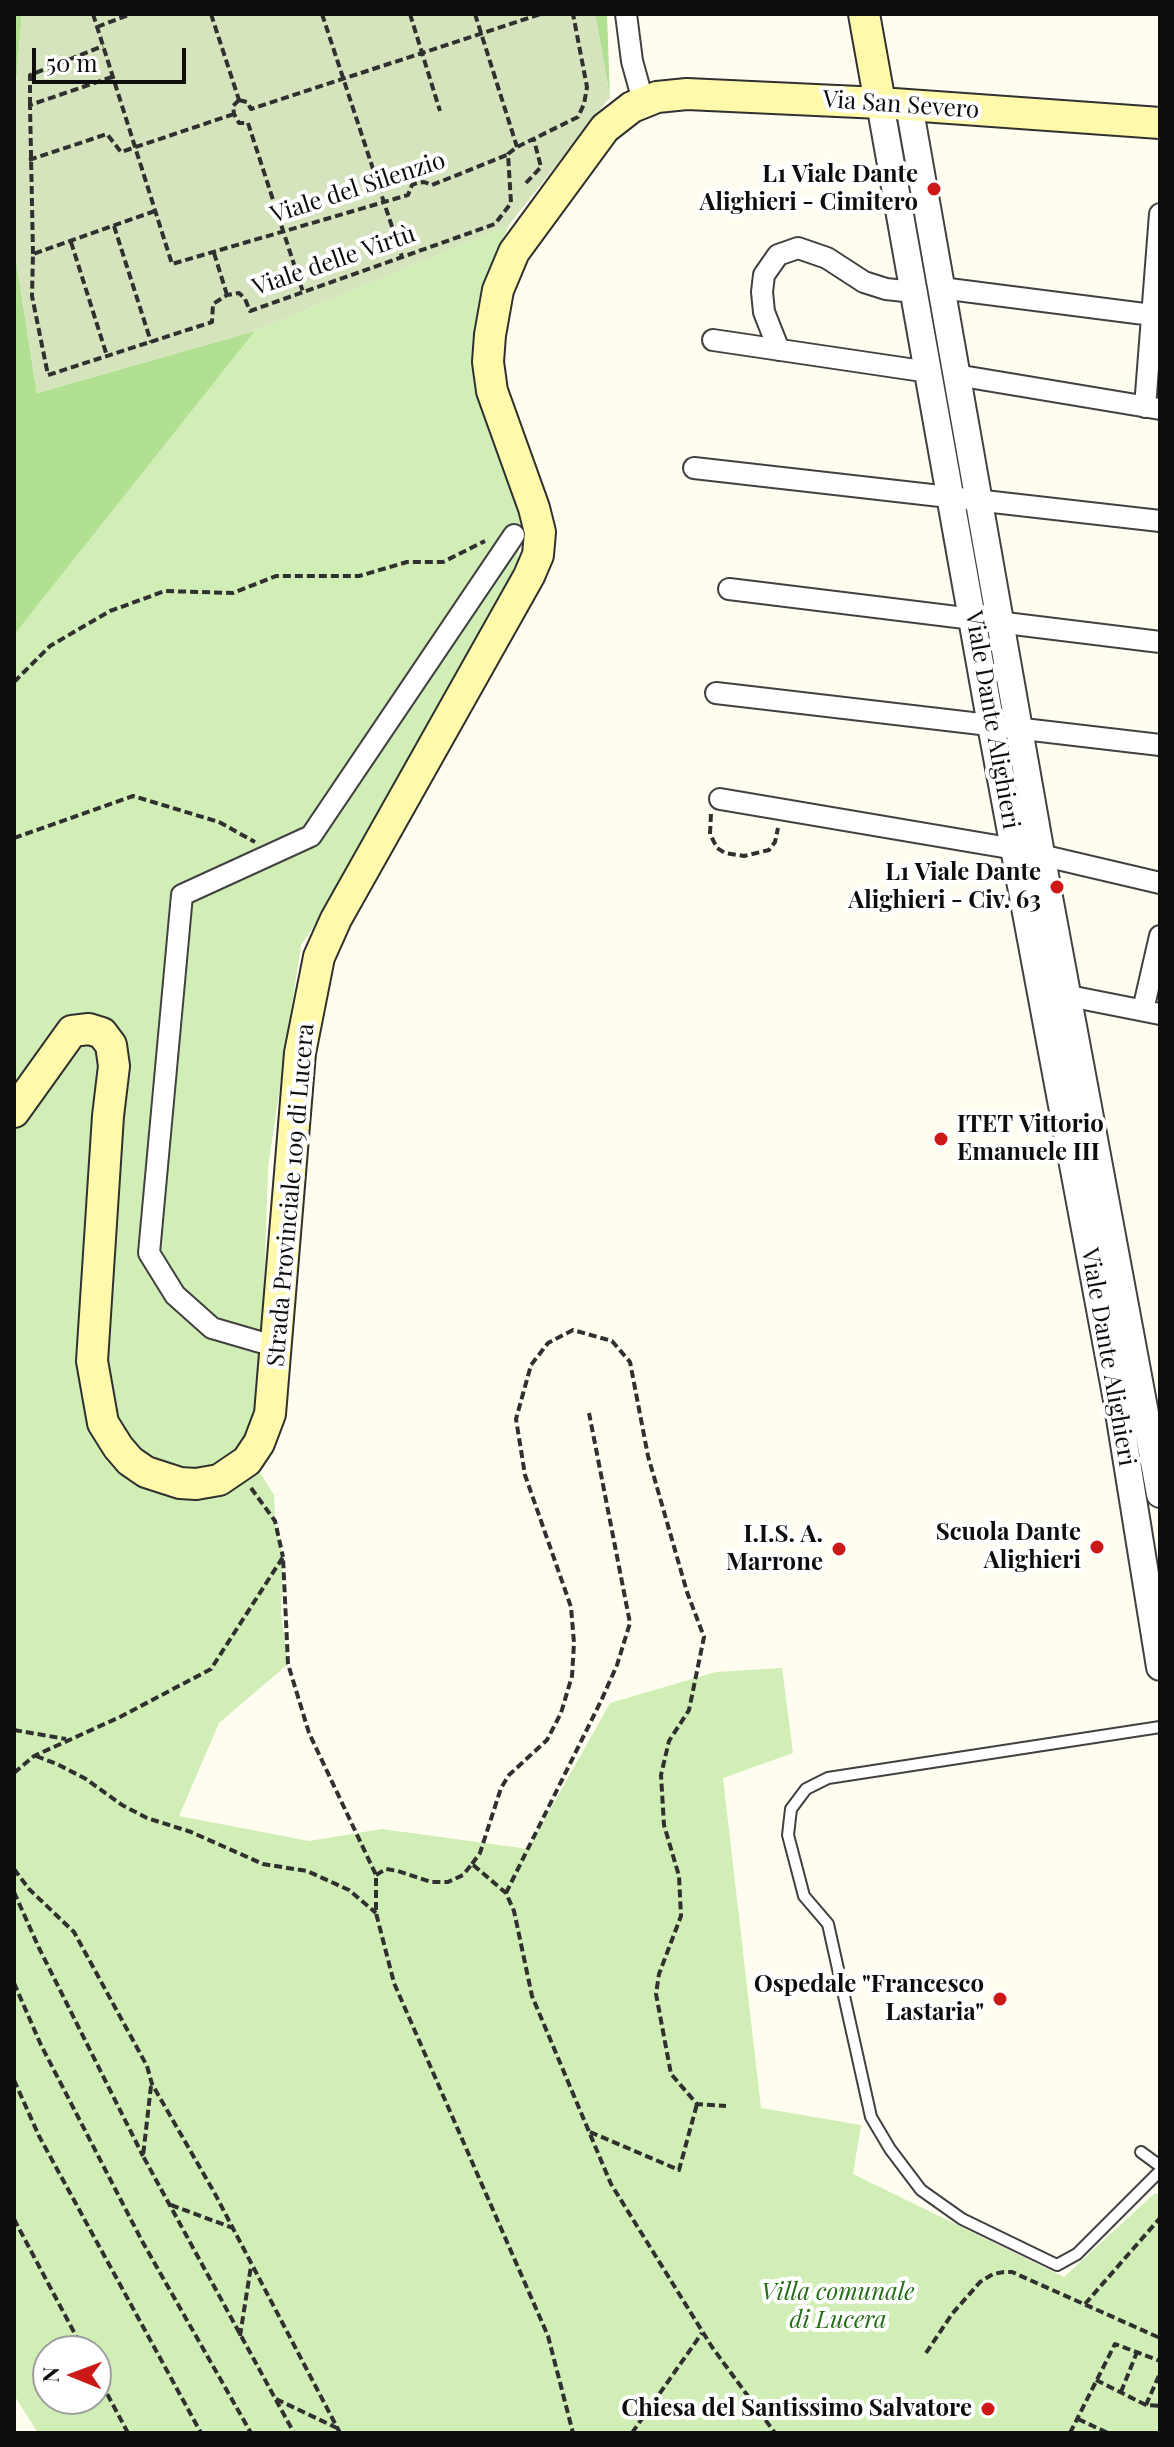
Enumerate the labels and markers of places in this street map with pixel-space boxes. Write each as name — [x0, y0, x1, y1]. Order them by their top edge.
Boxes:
place label: L1 Viale Dante Alighieri - Cimitero — [700, 161, 918, 217]
marker: L1 Viale Dante Alighieri - Cimitero — [925, 180, 943, 198]
place label: L1 Viale Dante Alighieri - Civ. 63 — [848, 859, 1041, 915]
marker: L1 Viale Dante Alighieri - Civ. 63 — [1048, 878, 1066, 896]
place label: ITET Vittorio Emanuele III — [957, 1111, 1104, 1167]
marker: ITET Vittorio Emanuele III — [932, 1130, 950, 1148]
place label: Scuola Dante Alighieri — [936, 1519, 1081, 1575]
place label: I.I.S. A. Marrone — [726, 1521, 823, 1577]
marker: Scuola Dante Alighieri — [1088, 1538, 1106, 1556]
marker: I.I.S. A. Marrone — [830, 1540, 848, 1558]
place label: Ospedale "Francesco Lastaria" — [754, 1971, 984, 2027]
marker: Ospedale "Francesco Lastaria" — [991, 1990, 1009, 2008]
place label: Chiesa del Santissimo Salvatore — [621, 2395, 972, 2423]
marker: Chiesa del Santissimo Salvatore — [979, 2400, 997, 2418]

